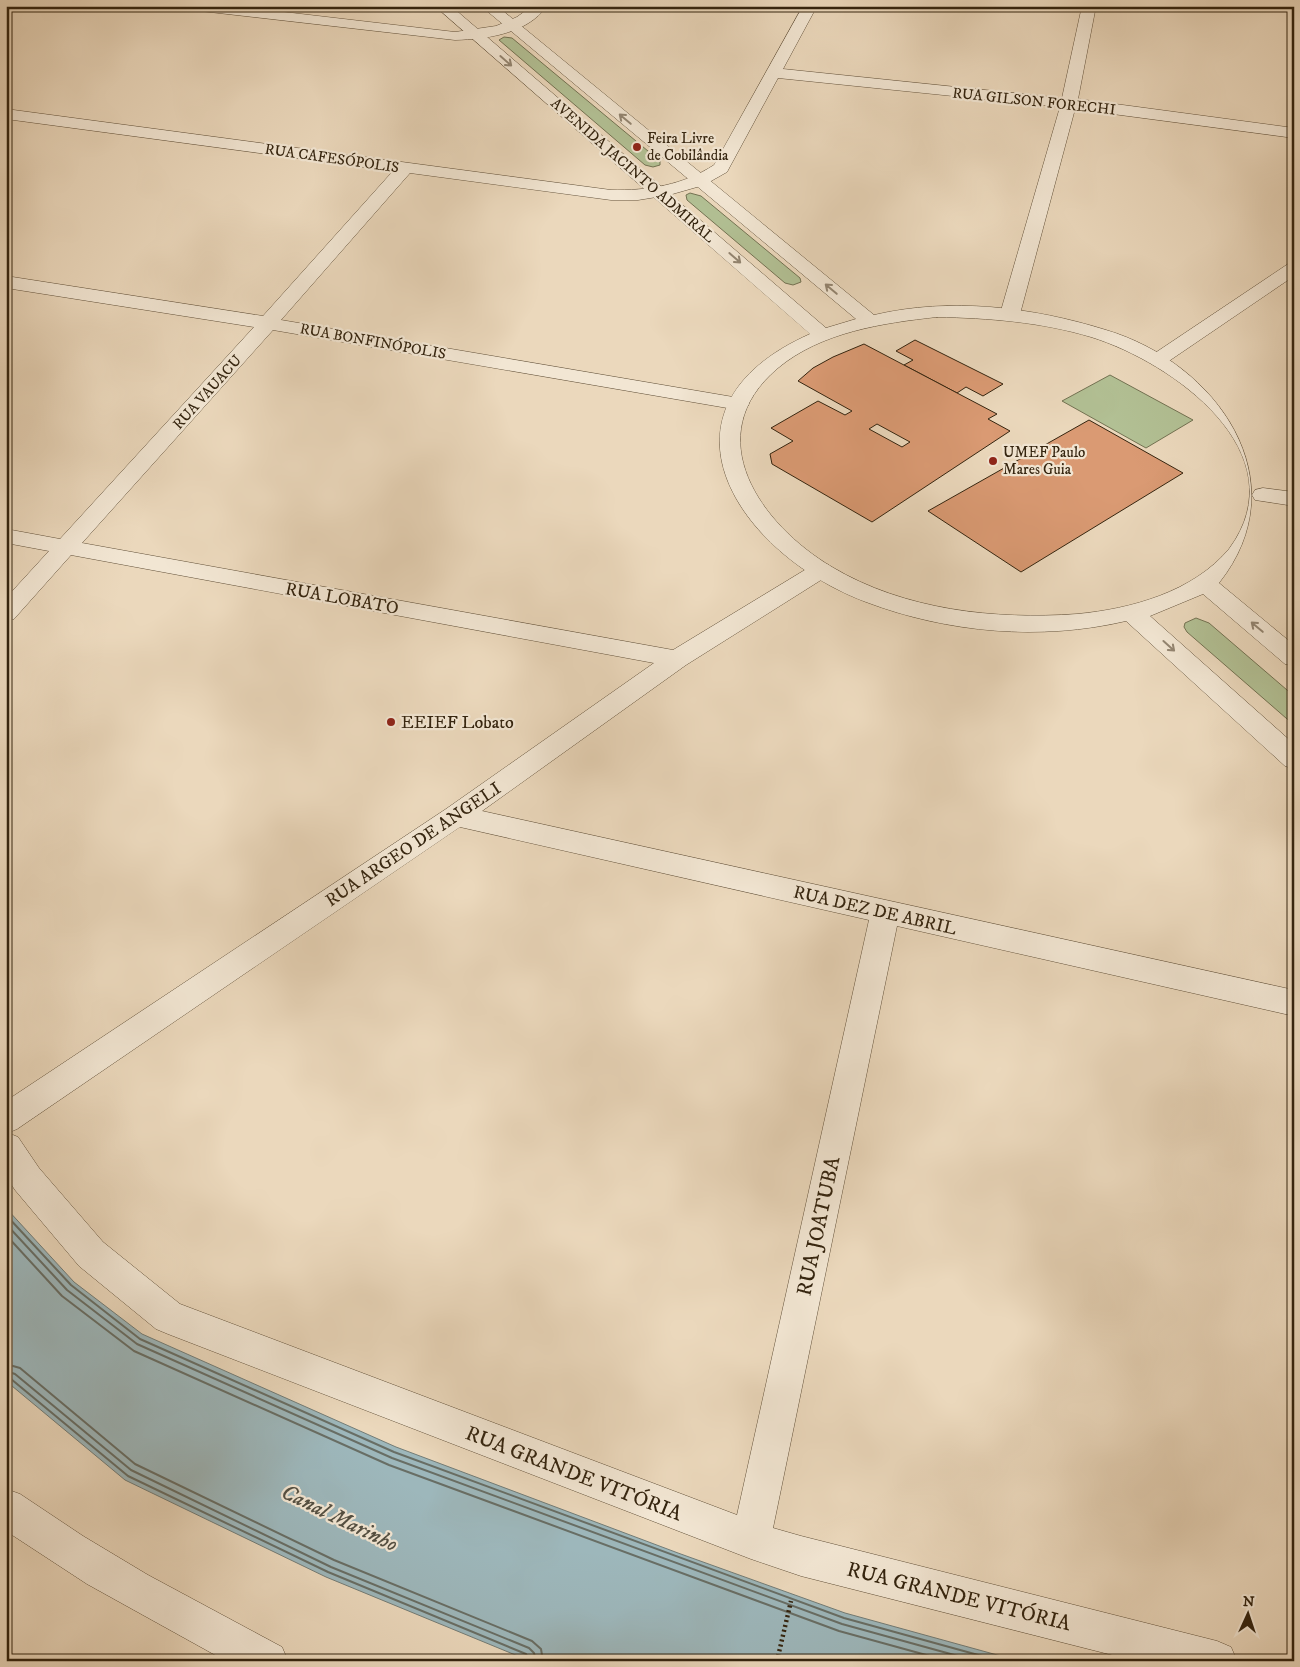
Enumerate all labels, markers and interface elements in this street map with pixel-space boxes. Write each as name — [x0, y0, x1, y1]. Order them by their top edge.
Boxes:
one-way arrow — [499, 55, 512, 66]
street label: RUA GILSON FORECHI — [951, 83, 1117, 120]
street label: AVENIDA JACINTO ADMIRAL — [547, 94, 719, 247]
one-way arrow — [619, 114, 632, 125]
place label: Feira Livre de Cobilândia — [647, 129, 729, 165]
street label: RUA CAFESÓPOLIS — [264, 140, 400, 177]
marker: Feira Livre de Cobilândia — [631, 141, 643, 153]
one-way arrow — [728, 253, 741, 264]
one-way arrow — [825, 284, 838, 295]
street label: RUA BONFINÓPOLIS — [298, 319, 448, 364]
street label: RUA VAUACU — [169, 351, 246, 434]
place label: UMEF Paulo Mares Guia — [1003, 443, 1085, 479]
marker: UMEF Paulo Mares Guia — [987, 455, 999, 467]
street label: RUA LOBATO — [283, 578, 400, 620]
one-way arrow — [1250, 621, 1263, 633]
one-way arrow — [1162, 640, 1175, 651]
place label: EEIEF Lobato — [401, 712, 514, 734]
marker: EEIEF Lobato — [385, 716, 397, 728]
street label: RUA ARGEO DE ANGELI — [321, 778, 506, 912]
street label: RUA DEZ DE ABRIL — [791, 882, 959, 940]
street label: RUA JOATUBA — [792, 1154, 847, 1298]
street label: RUA GRANDE VITÓRIA — [462, 1419, 687, 1527]
water label: Canal Marinho — [277, 1479, 402, 1558]
street label: RUA GRANDE VITÓRIA — [844, 1555, 1074, 1638]
north arrow — [1222, 1590, 1272, 1640]
text: N — [1242, 1593, 1255, 1611]

